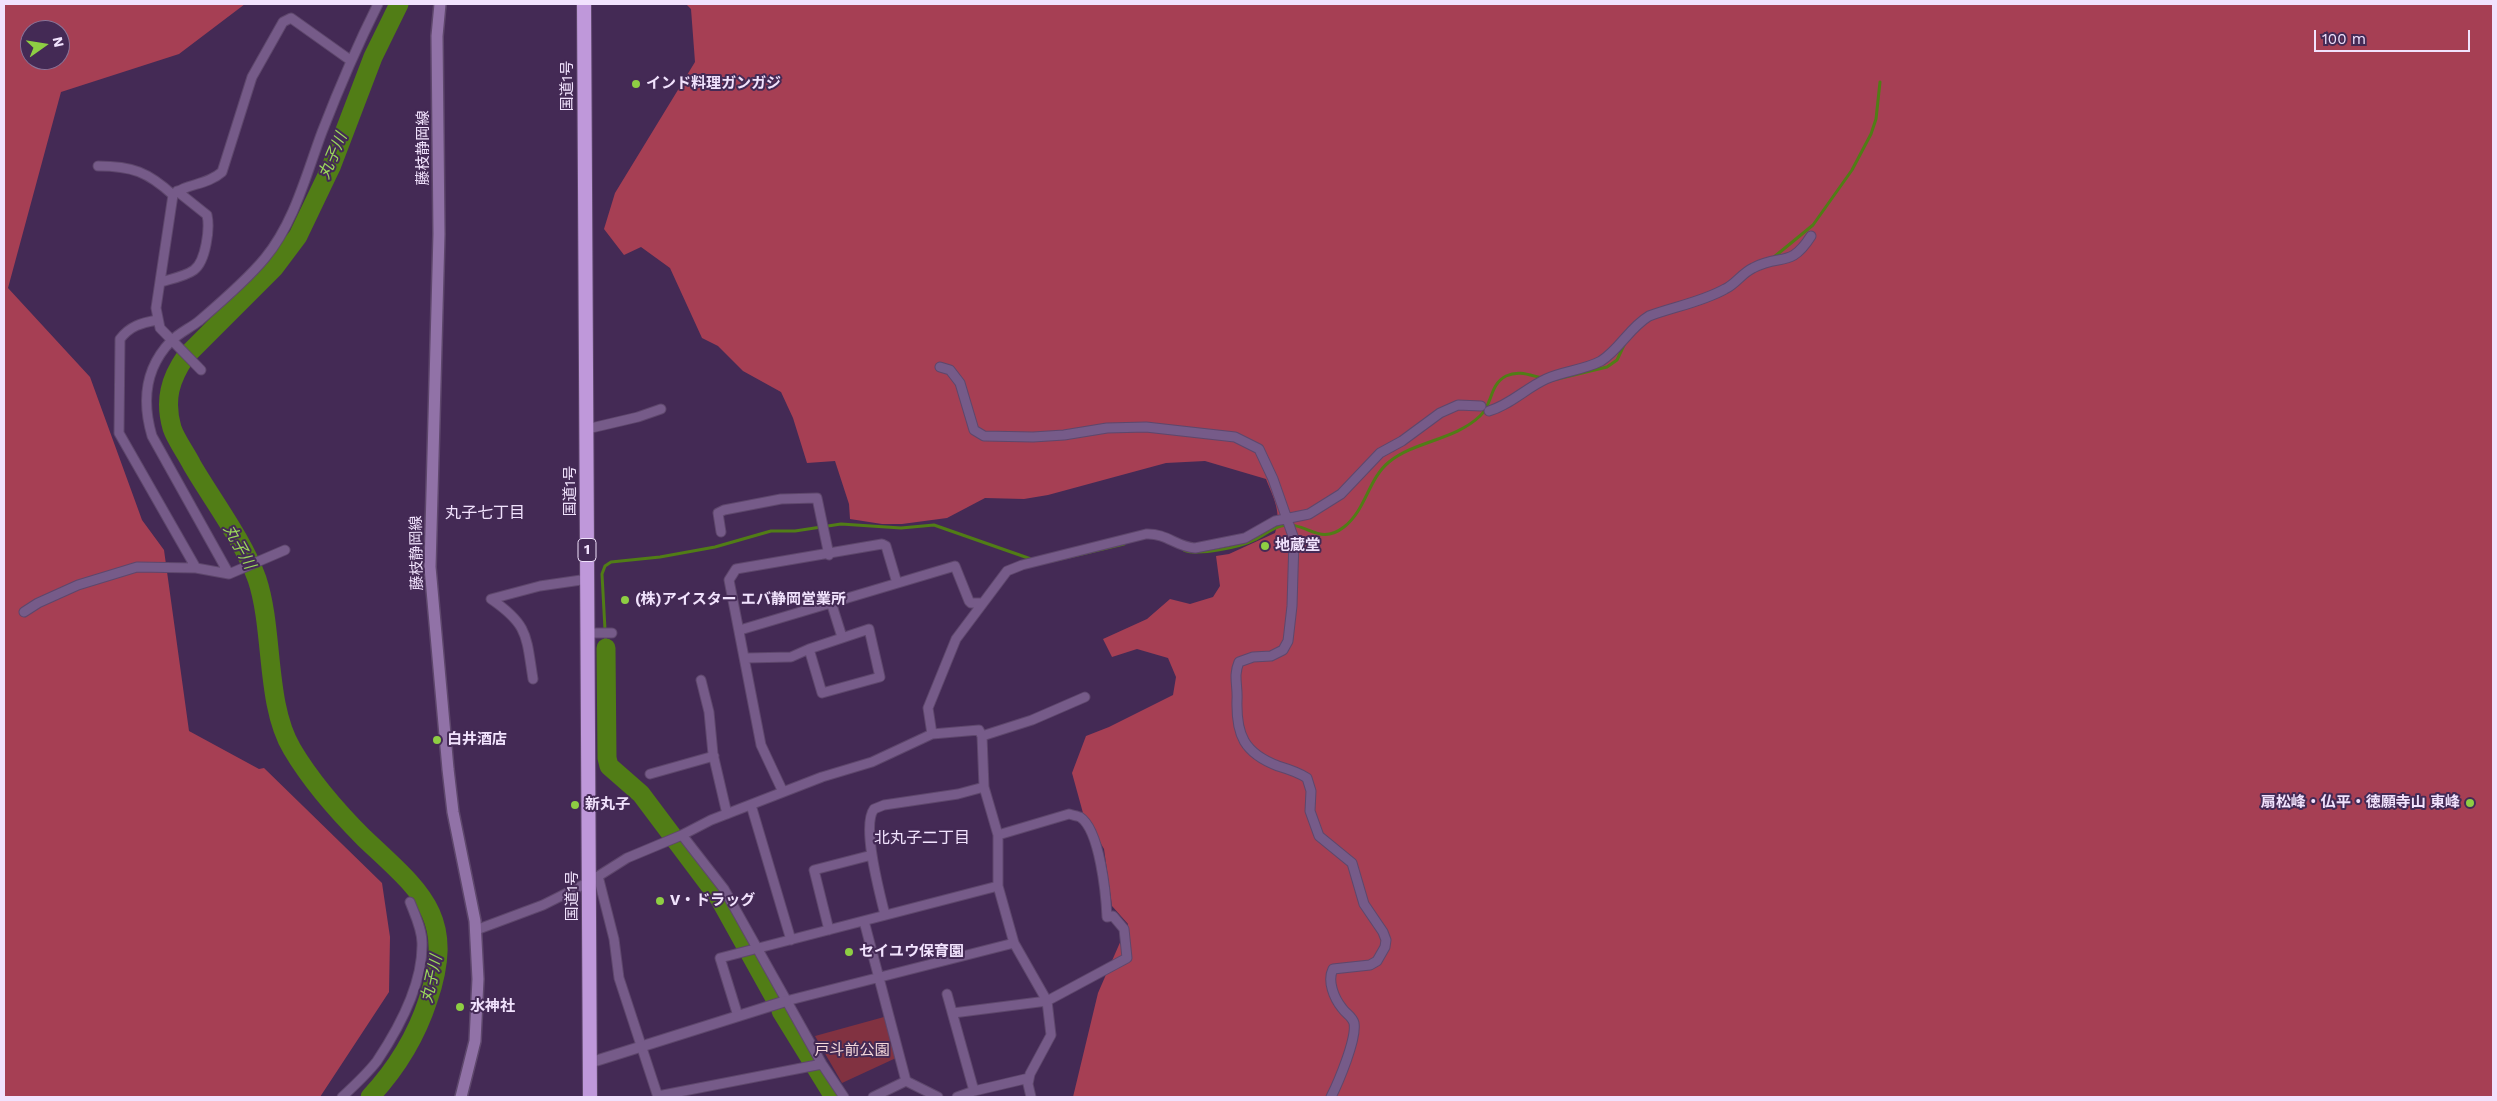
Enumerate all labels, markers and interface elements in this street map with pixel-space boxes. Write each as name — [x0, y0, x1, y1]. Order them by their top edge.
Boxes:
north arrow — [20, 20, 70, 70]
scale bar — [2317, 20, 2473, 52]
text: 100 m — [2322, 30, 2366, 48]
text: N — [50, 35, 68, 49]
street label: 国道1号 — [559, 61, 577, 111]
place label: インド料理ガンガジ — [646, 75, 781, 93]
marker: インド料理ガンガジ — [630, 78, 642, 90]
street label: 藤枝静岡線 — [415, 111, 433, 185]
water label: 丸子川 — [315, 130, 351, 182]
street label: 国道1号 — [562, 466, 580, 516]
district label: 丸子七丁目 — [445, 503, 525, 523]
street label: 藤枝静岡線 — [407, 515, 427, 591]
water label: 丸子川 — [219, 521, 259, 573]
place label: 地蔵堂 — [1275, 537, 1320, 555]
road number: 1 — [578, 538, 596, 562]
marker: 地蔵堂 — [1259, 540, 1271, 552]
place label: (株)アイスター エバ静岡営業所 — [635, 591, 846, 609]
marker: (株)アイスター エバ静岡営業所 — [619, 594, 631, 606]
place label: 白井酒店 — [447, 731, 507, 749]
marker: 白井酒店 — [431, 734, 443, 746]
place label: 扇松峰・仏平・徳願寺山 東峰 — [2261, 794, 2460, 812]
place label: 新丸子 — [585, 796, 630, 814]
marker: 扇松峰・仏平・徳願寺山 東峰 — [2464, 797, 2476, 809]
marker: 新丸子 — [569, 799, 581, 811]
district label: 北丸子二丁目 — [874, 828, 970, 848]
street label: 国道1号 — [564, 871, 582, 921]
place label: V・ドラッグ — [670, 892, 755, 910]
marker: V・ドラッグ — [654, 895, 666, 907]
place label: セイユウ保育園 — [859, 943, 964, 961]
marker: セイユウ保育園 — [843, 946, 855, 958]
water label: 丸子川 — [418, 954, 446, 1004]
place label: 水神社 — [470, 998, 515, 1016]
marker: 水神社 — [454, 1001, 466, 1013]
park label: 戸斗前公園 — [815, 1042, 889, 1060]

